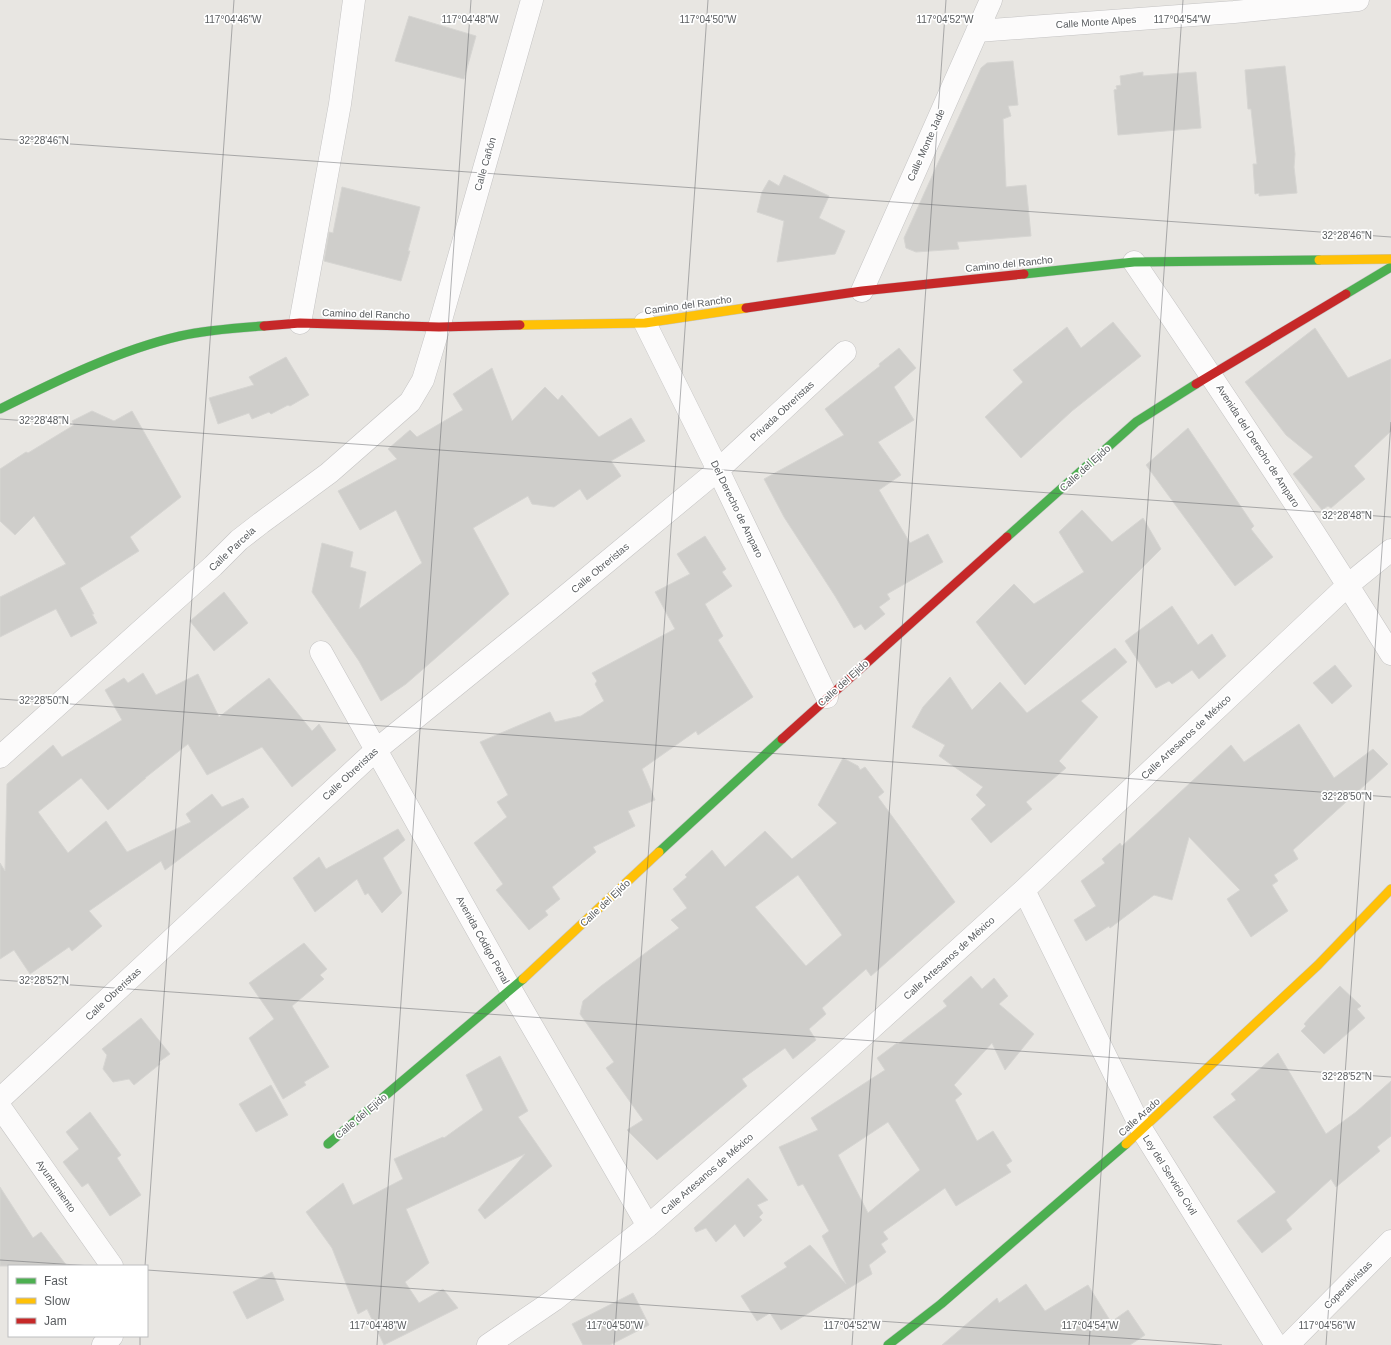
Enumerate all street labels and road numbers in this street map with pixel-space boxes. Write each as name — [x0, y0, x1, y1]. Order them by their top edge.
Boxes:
street label: Calle Monte Alpes — [1055, 14, 1137, 30]
street label: Calle Monte Jade — [905, 107, 947, 183]
street label: Calle Cañón — [472, 136, 498, 192]
street label: Camino del Rancho — [965, 254, 1054, 274]
street label: Camino del Rancho — [644, 293, 733, 317]
street label: Camino del Rancho — [322, 307, 411, 321]
street label: Privada Obreristas — [748, 379, 816, 443]
street label: Avenida del Derecho de Amparo — [1214, 383, 1302, 510]
street label: Calle del Ejido — [1058, 442, 1113, 493]
street label: Del Derecho de Amparo — [709, 459, 766, 560]
street label: Calle Parcela — [206, 524, 258, 573]
street label: Calle Obreristas — [569, 541, 631, 595]
street label: Calle del Ejido — [816, 657, 871, 708]
street label: Calle Artesanos de México — [1139, 692, 1233, 781]
street label: Calle Obreristas — [320, 746, 380, 802]
street label: Calle del Ejido — [578, 877, 632, 929]
street label: Avenida Código Penal — [454, 894, 512, 986]
street label: Calle Artesanos de México — [901, 914, 997, 1002]
street label: Calle Obreristas — [83, 966, 143, 1022]
street label: Calle del Ejido — [333, 1091, 389, 1141]
street label: Calle Arado — [1116, 1095, 1162, 1138]
street label: Calle Artesanos de México — [659, 1131, 756, 1217]
street label: Ley del Servicio Civil — [1141, 1133, 1199, 1217]
street label: Ayuntamiento — [34, 1158, 78, 1214]
street label: Coperativistas — [1322, 1259, 1374, 1311]

